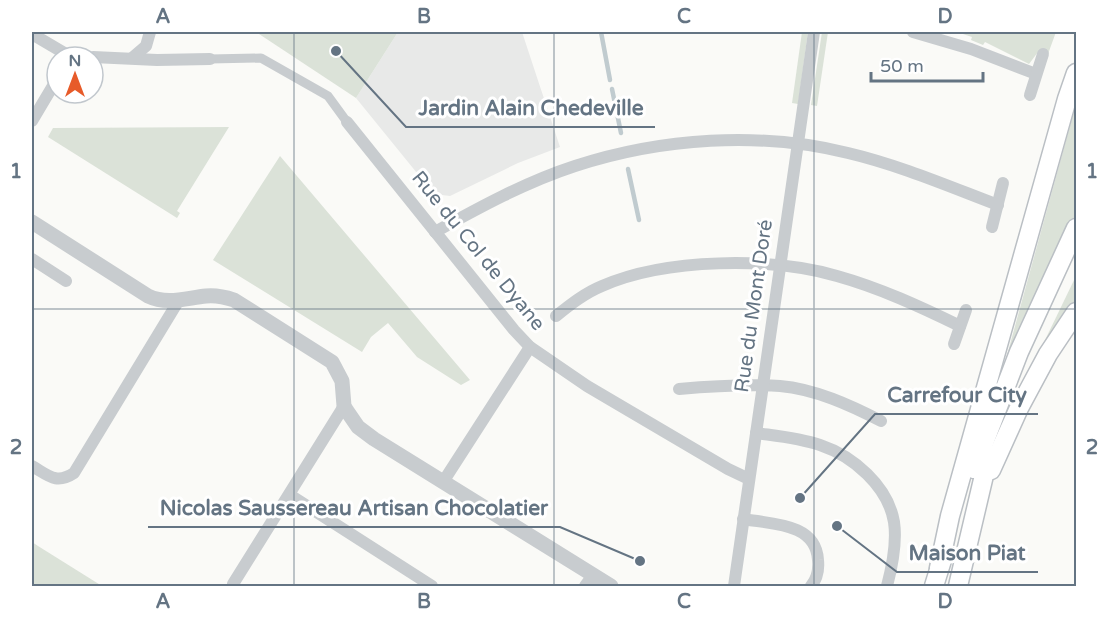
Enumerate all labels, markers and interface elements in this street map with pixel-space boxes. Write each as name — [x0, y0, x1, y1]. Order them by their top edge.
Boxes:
text: A — [156, 5, 171, 29]
text: B — [417, 5, 431, 29]
text: C — [677, 5, 691, 29]
text: D — [937, 5, 953, 29]
north arrow — [45, 45, 105, 105]
scale bar — [871, 45, 984, 83]
text: N — [69, 51, 81, 71]
text: 50 m — [880, 55, 924, 77]
callout: Jardin Alain Chedeville — [406, 88, 655, 127]
text: Jardin Alain Chedeville — [417, 96, 644, 121]
text: 1 — [10, 160, 22, 184]
text: 1 — [1086, 160, 1098, 184]
street label: Rue du Col de Dyane — [406, 166, 550, 336]
street label: Rue du Mont Doré — [730, 218, 778, 394]
callout: Carrefour City — [875, 375, 1038, 414]
text: Carrefour City — [887, 383, 1027, 408]
text: 2 — [10, 436, 22, 460]
text: 2 — [1086, 436, 1098, 460]
callout: Nicolas Saussereau Artisan Chocolatier — [148, 488, 560, 527]
text: Nicolas Saussereau Artisan Chocolatier — [160, 496, 549, 521]
callout: Maison Piat — [897, 533, 1038, 572]
text: Maison Piat — [908, 541, 1026, 566]
text: A — [156, 590, 171, 614]
text: B — [417, 590, 431, 614]
text: C — [677, 590, 691, 614]
text: D — [937, 590, 953, 614]

